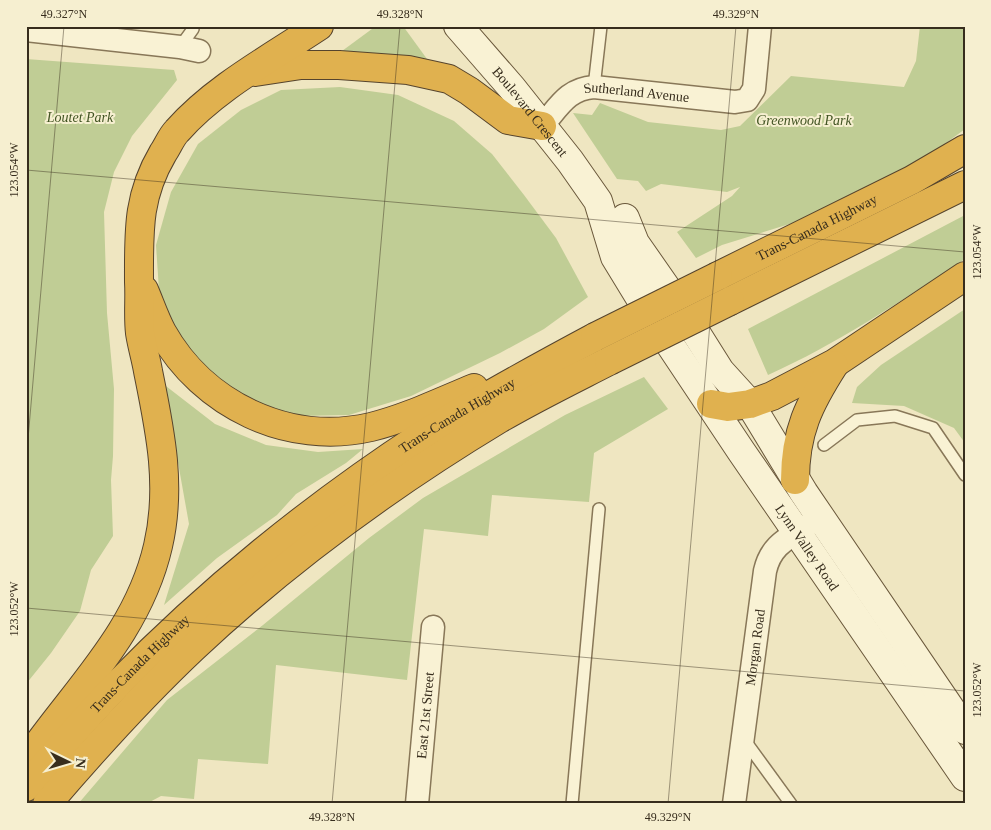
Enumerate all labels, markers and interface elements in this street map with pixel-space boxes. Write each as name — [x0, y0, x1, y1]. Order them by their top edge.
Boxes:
text: 49.327°N — [41, 7, 88, 21]
text: 49.328°N — [377, 7, 424, 21]
text: 49.329°N — [713, 7, 760, 21]
street label: Boulevard Crescent — [489, 64, 571, 159]
street label: Sutherland Avenue — [582, 79, 690, 105]
park label: Loutet Park — [46, 110, 114, 125]
park label: Greenwood Park — [756, 113, 853, 128]
text: 123.054°W — [7, 142, 21, 198]
street label: Trans-Canada Highway — [754, 191, 879, 263]
text: 123.054°W — [970, 224, 984, 280]
street label: Trans-Canada Highway — [396, 375, 518, 456]
street label: Lynn Valley Road — [772, 501, 842, 593]
text: 123.052°W — [7, 581, 21, 637]
street label: Morgan Road — [742, 608, 767, 687]
street label: Trans-Canada Highway — [87, 611, 192, 716]
text: 123.052°W — [970, 662, 984, 718]
street label: East 21st Street — [414, 671, 436, 759]
north arrow — [42, 738, 92, 788]
text: N — [73, 757, 88, 769]
text: 49.328°N — [309, 810, 356, 824]
text: 49.329°N — [645, 810, 692, 824]

